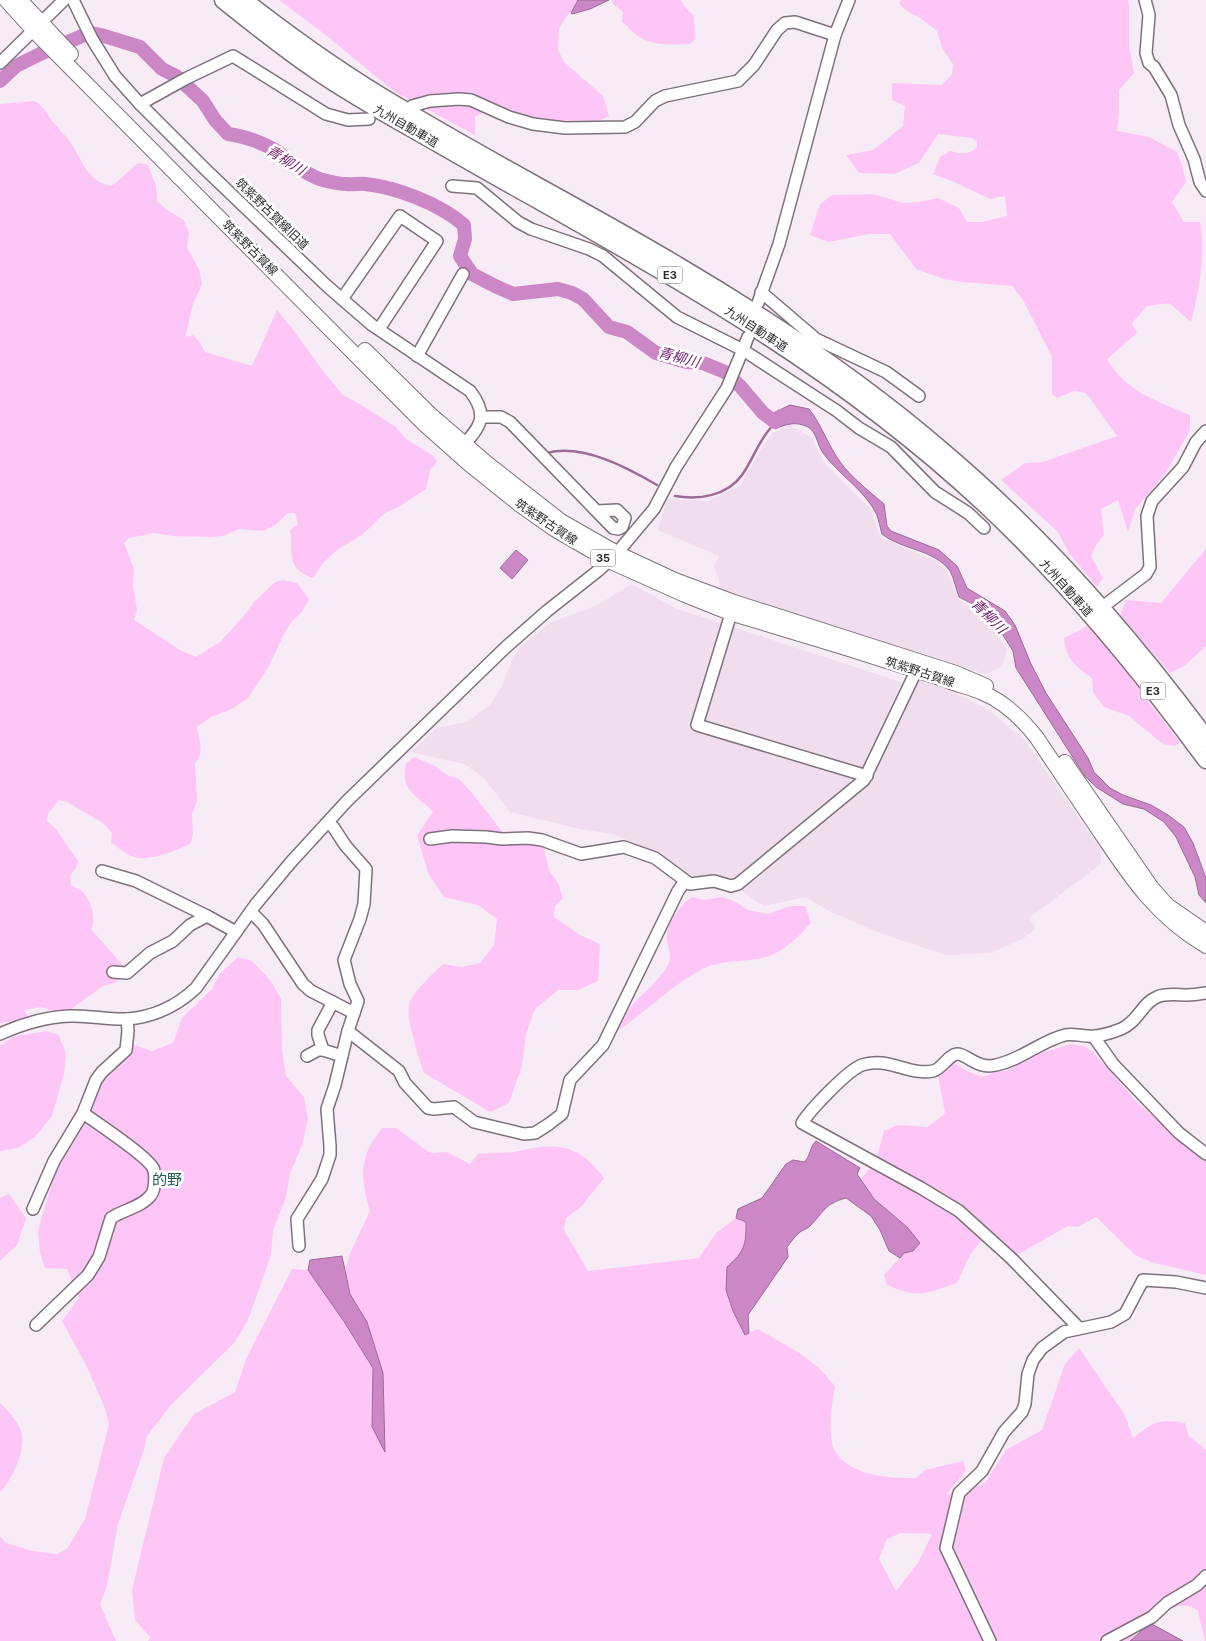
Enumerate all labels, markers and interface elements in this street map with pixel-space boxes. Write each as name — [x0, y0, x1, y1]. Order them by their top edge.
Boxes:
street label: 九州自動車道 — [371, 101, 441, 150]
water label: 青柳川 — [264, 141, 310, 179]
street label: 筑紫野古賀線旧道 — [232, 175, 312, 253]
street label: 筑紫野古賀線 — [219, 217, 281, 279]
road number: E3 — [658, 266, 682, 284]
street label: 九州自動車道 — [722, 303, 791, 354]
water label: 青柳川 — [657, 343, 704, 371]
street label: 筑紫野古賀線 — [512, 495, 580, 548]
road number: 35 — [590, 550, 616, 566]
street label: 九州自動車道 — [1037, 556, 1096, 619]
water label: 青柳川 — [968, 595, 1012, 638]
street label: 筑紫野古賀線 — [884, 653, 957, 690]
road number: E3 — [1140, 682, 1166, 699]
district label: 的野 — [152, 1170, 182, 1189]

